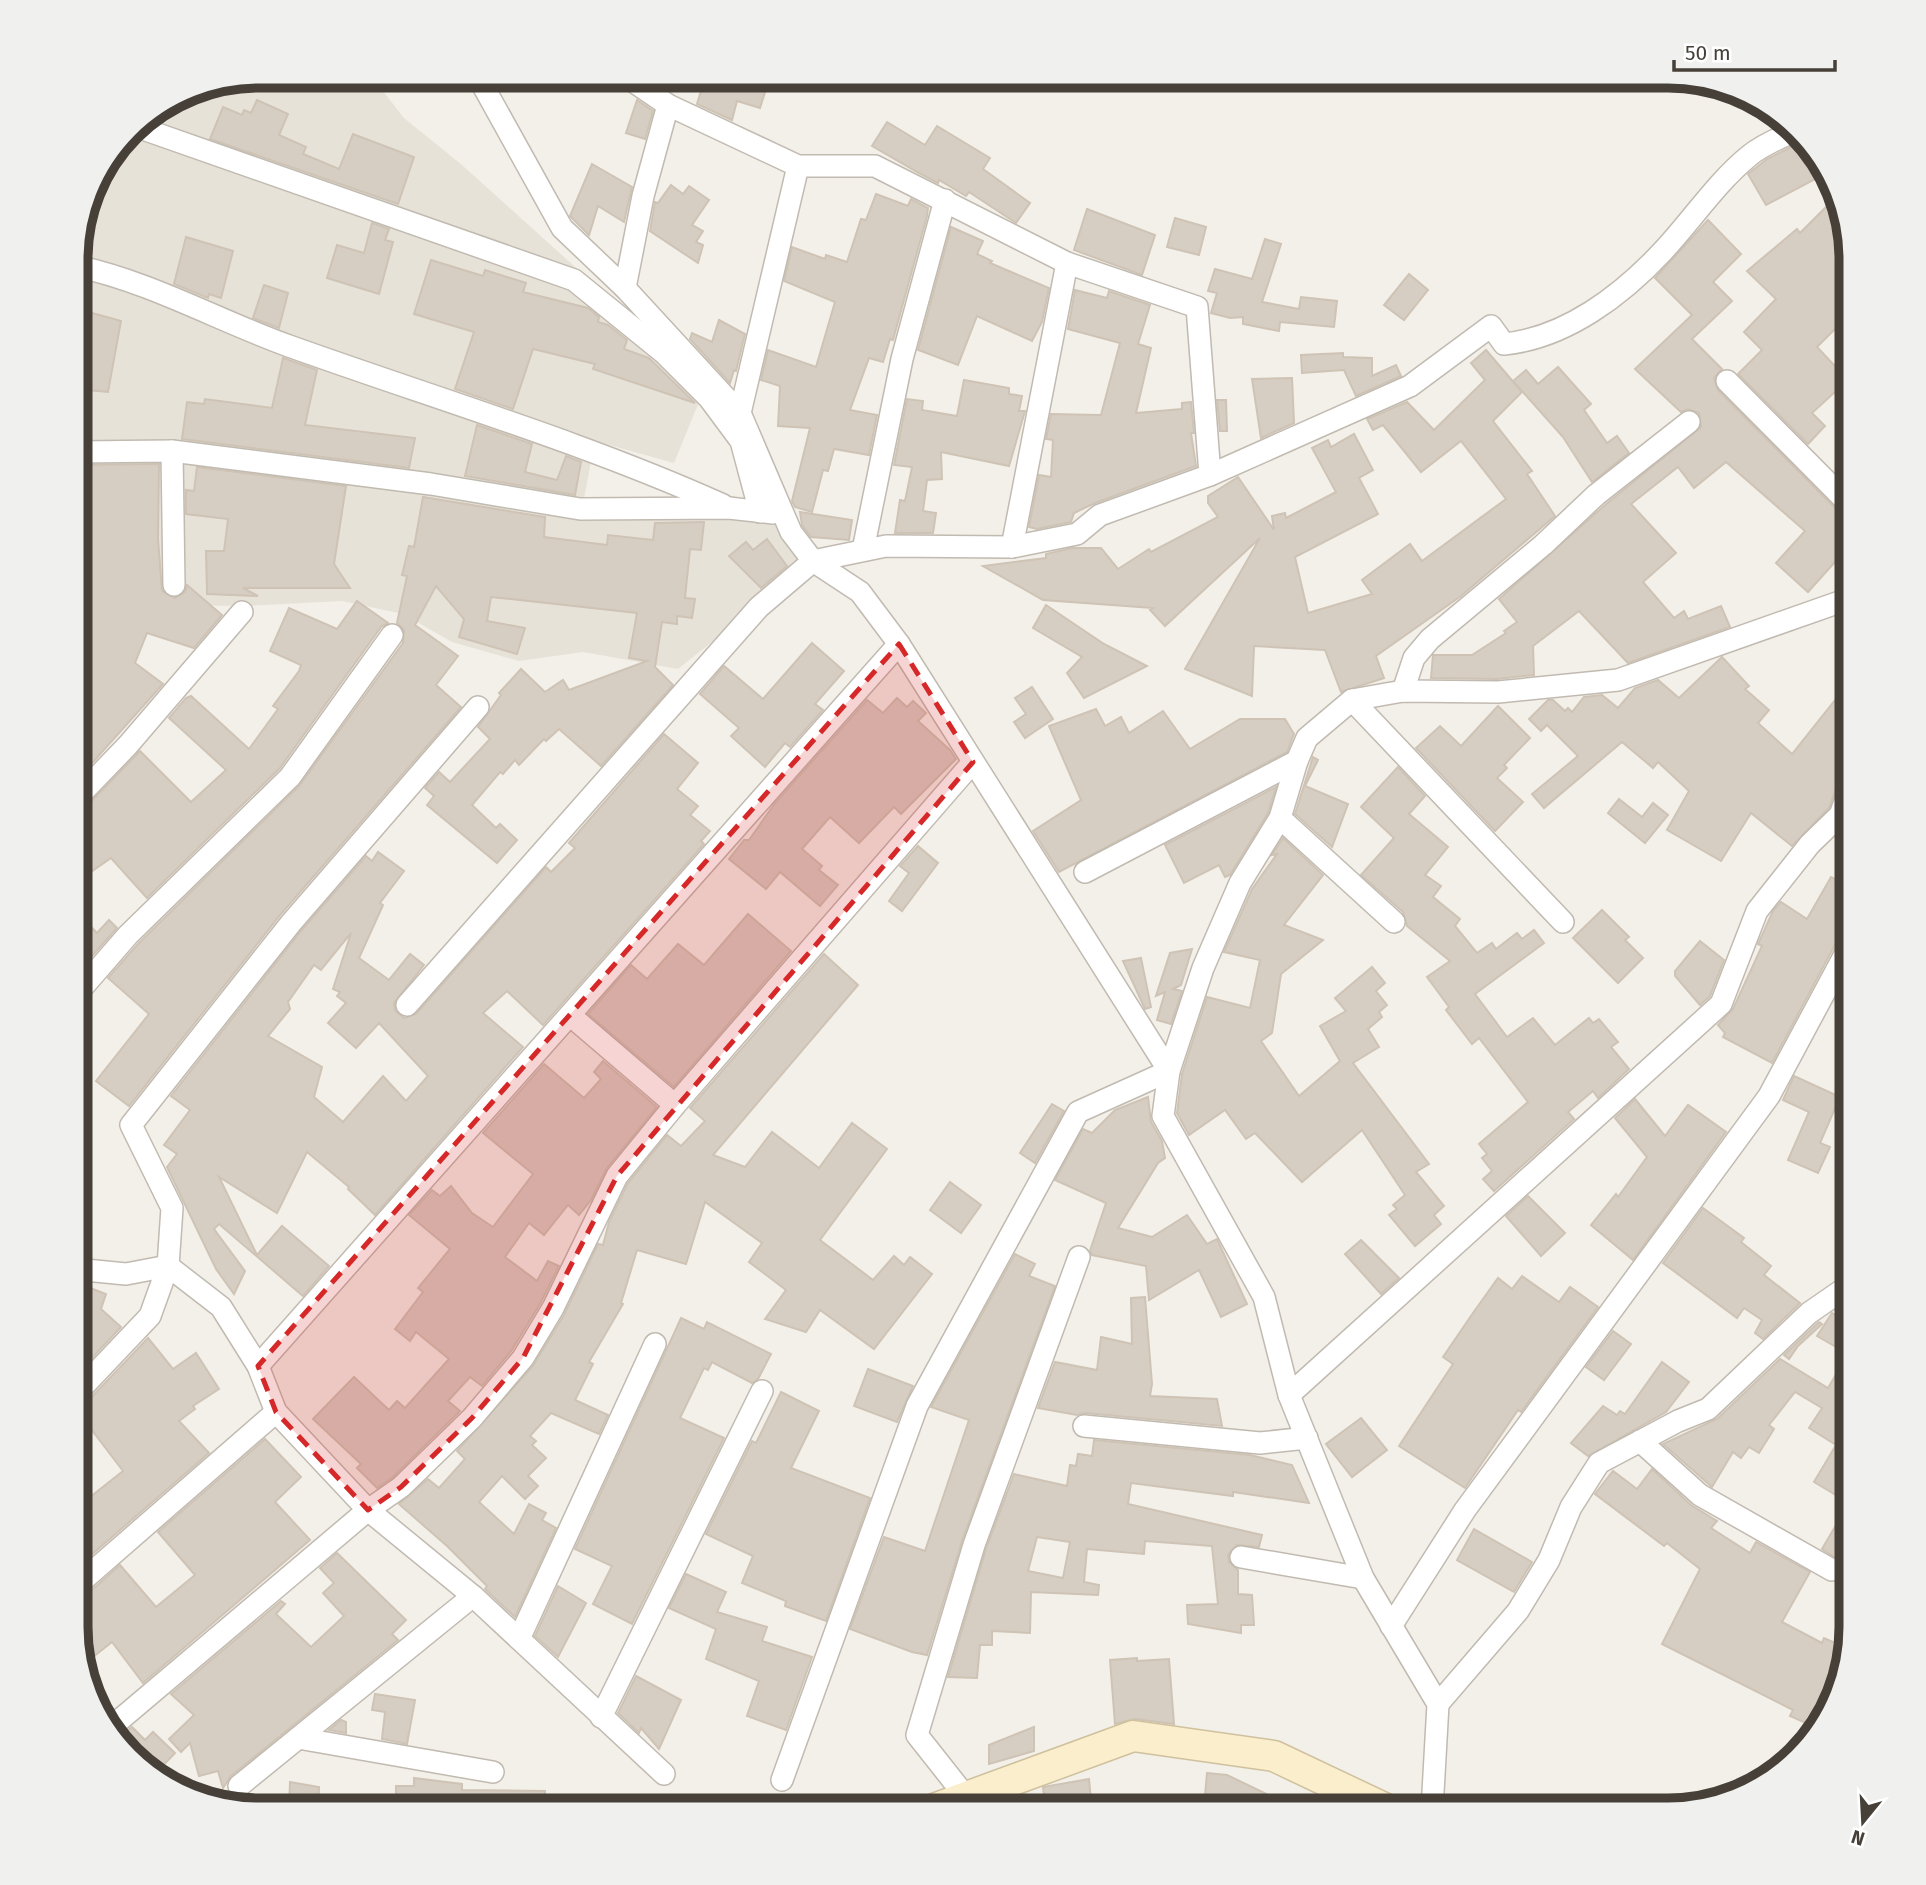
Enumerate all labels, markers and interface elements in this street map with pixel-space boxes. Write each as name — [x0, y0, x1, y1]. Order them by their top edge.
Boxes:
scale bar — [1674, 28, 1835, 72]
text: 50 m — [1685, 40, 1731, 66]
north arrow — [1828, 1787, 1898, 1857]
text: N — [1848, 1825, 1867, 1851]

